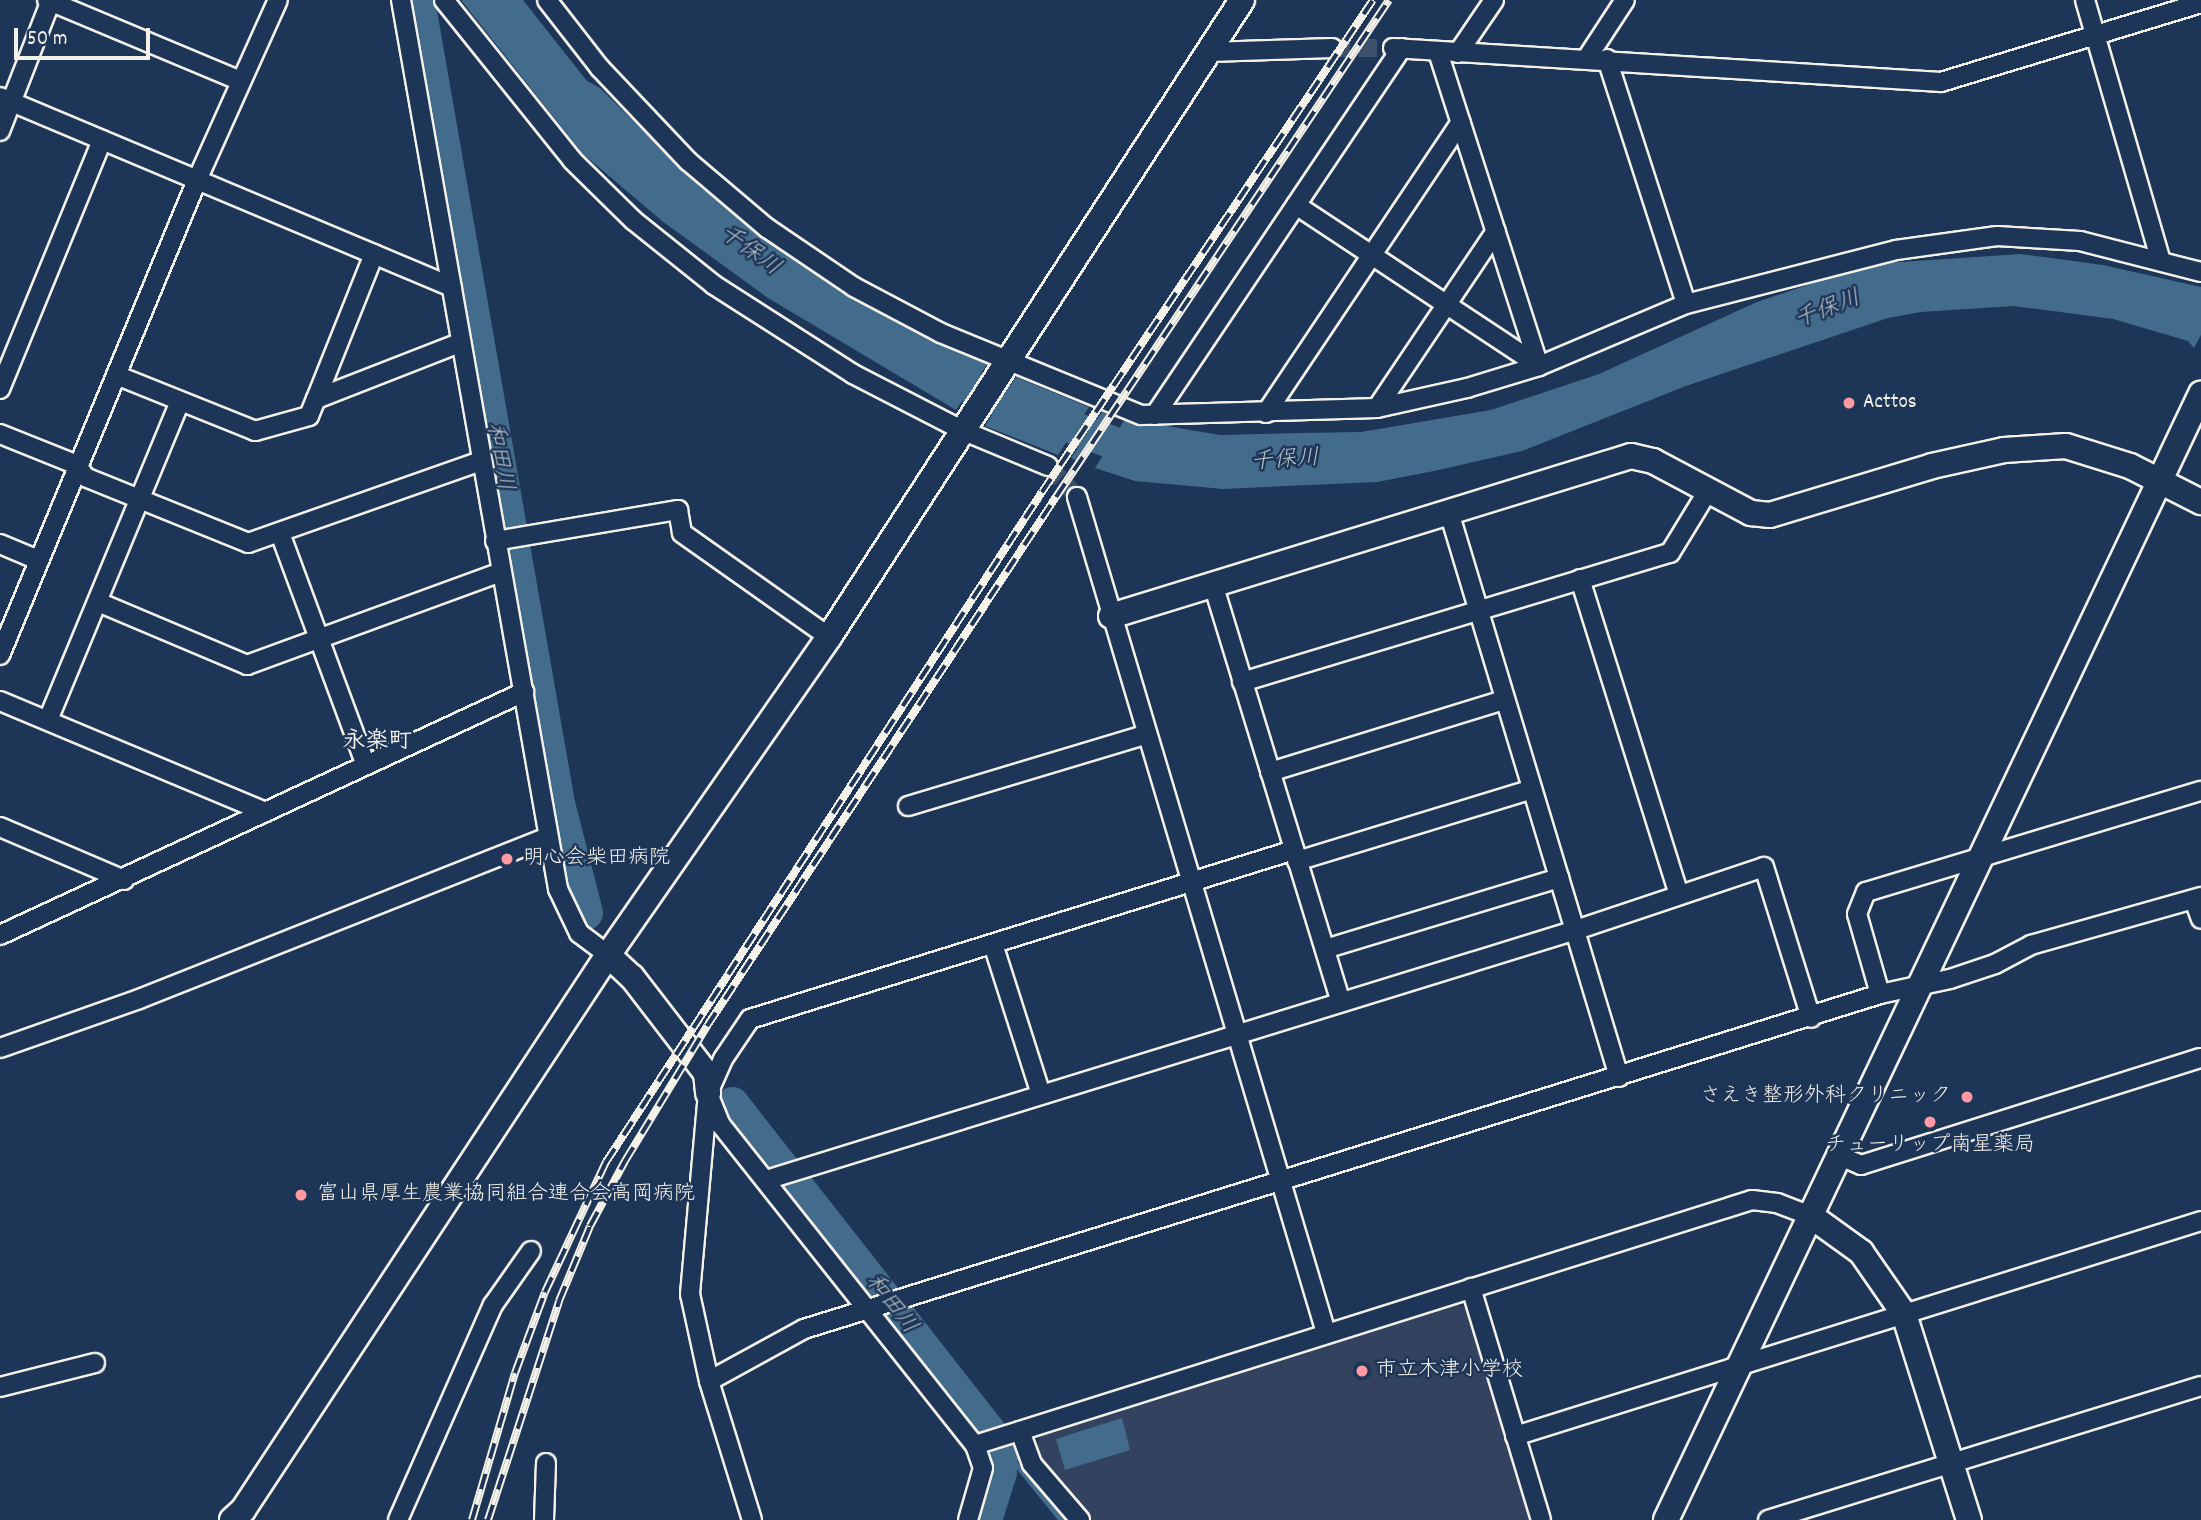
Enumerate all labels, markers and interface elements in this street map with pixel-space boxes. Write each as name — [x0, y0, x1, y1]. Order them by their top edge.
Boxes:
scale bar — [18, 14, 154, 58]
text: 50 m — [27, 25, 67, 55]
water label: 千保川 — [713, 221, 785, 283]
water label: 千保川 — [1791, 286, 1865, 336]
place label: Acttos — [1863, 390, 1917, 416]
marker: Acttos — [1841, 395, 1857, 411]
water label: 和田川 — [478, 421, 518, 493]
water label: 千保川 — [1250, 446, 1320, 478]
district label: 永楽町 — [343, 729, 411, 757]
place label: 明心会柴田病院 — [523, 846, 670, 872]
marker: 明心会柴田病院 — [497, 849, 517, 869]
place label: さえき整形外科クリニック — [1699, 1084, 1951, 1110]
marker: さえき整形外科クリニック — [1957, 1087, 1977, 1107]
marker: チューリップ南星薬局 — [1922, 1114, 1938, 1130]
place label: チューリップ南星薬局 — [1825, 1133, 2035, 1159]
place label: 富山県厚生農業協同組合連合会高岡病院 — [317, 1182, 695, 1208]
marker: 富山県厚生農業協同組合連合会高岡病院 — [291, 1185, 311, 1205]
water label: 和田川 — [858, 1269, 922, 1341]
place label: 市立木津小学校 — [1376, 1358, 1523, 1384]
marker: 市立木津小学校 — [1354, 1363, 1370, 1379]

